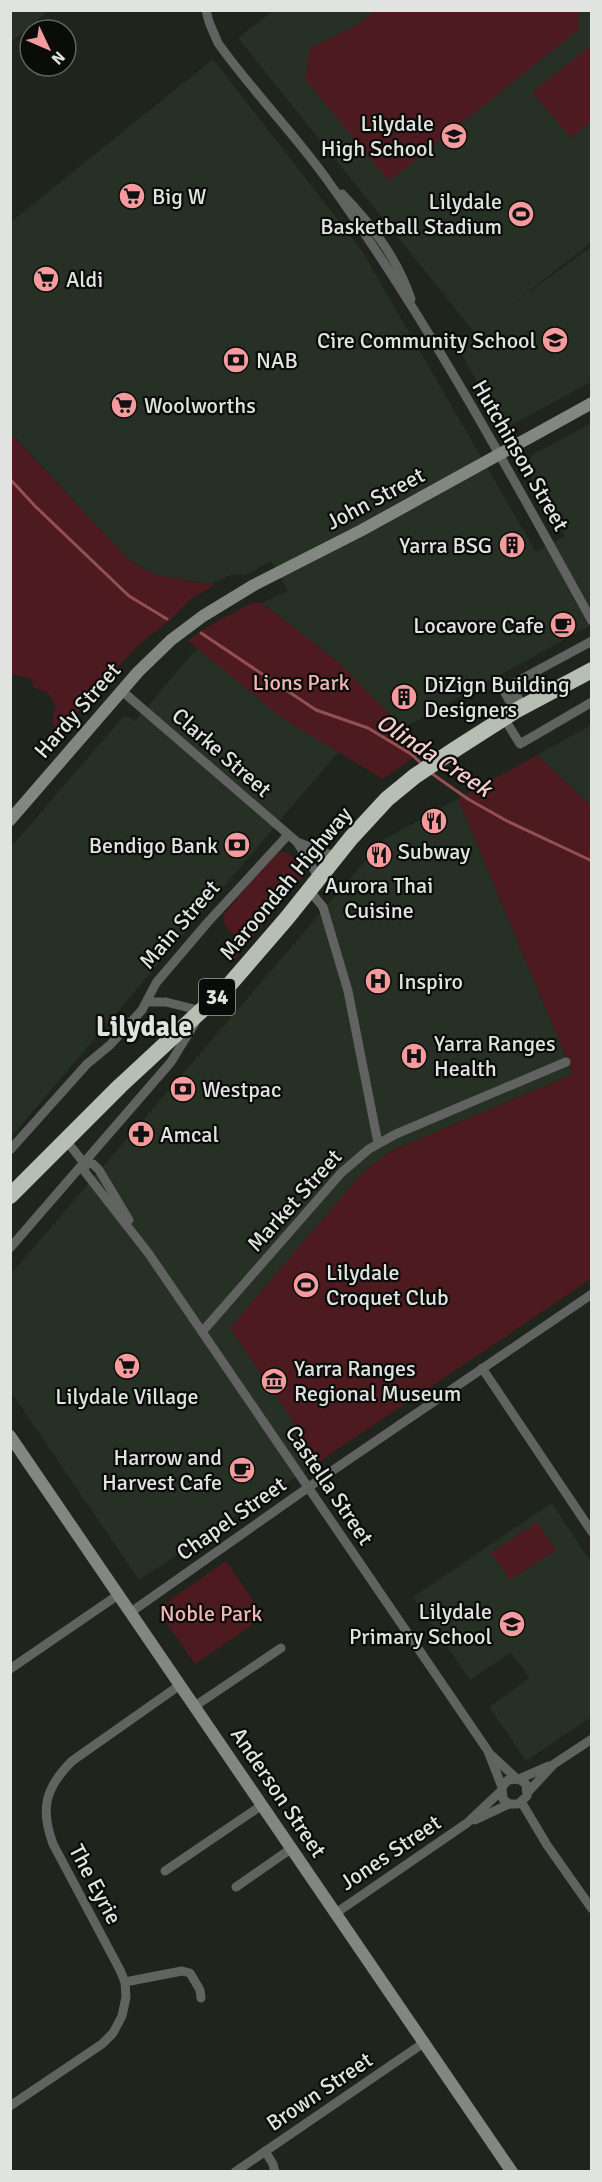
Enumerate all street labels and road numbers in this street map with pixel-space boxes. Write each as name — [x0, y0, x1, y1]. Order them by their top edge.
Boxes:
street label: Hutchinson Street — [466, 375, 575, 536]
street label: John Street — [321, 461, 429, 536]
street label: Hardy Street — [28, 657, 126, 764]
street label: Clarke Street — [166, 702, 277, 803]
street label: Maroondah Highway — [213, 801, 358, 966]
street label: Main Street — [133, 874, 226, 974]
road number: 34 — [199, 979, 235, 1015]
street label: Market Street — [241, 1143, 348, 1257]
street label: Castella Street — [280, 1420, 380, 1550]
street label: Chapel Street — [171, 1471, 292, 1566]
street label: Anderson Street — [225, 1722, 332, 1863]
street label: Jones Street — [335, 1809, 446, 1896]
street label: The Eyrie — [63, 1840, 128, 1929]
street label: Brown Street — [261, 2046, 378, 2137]

